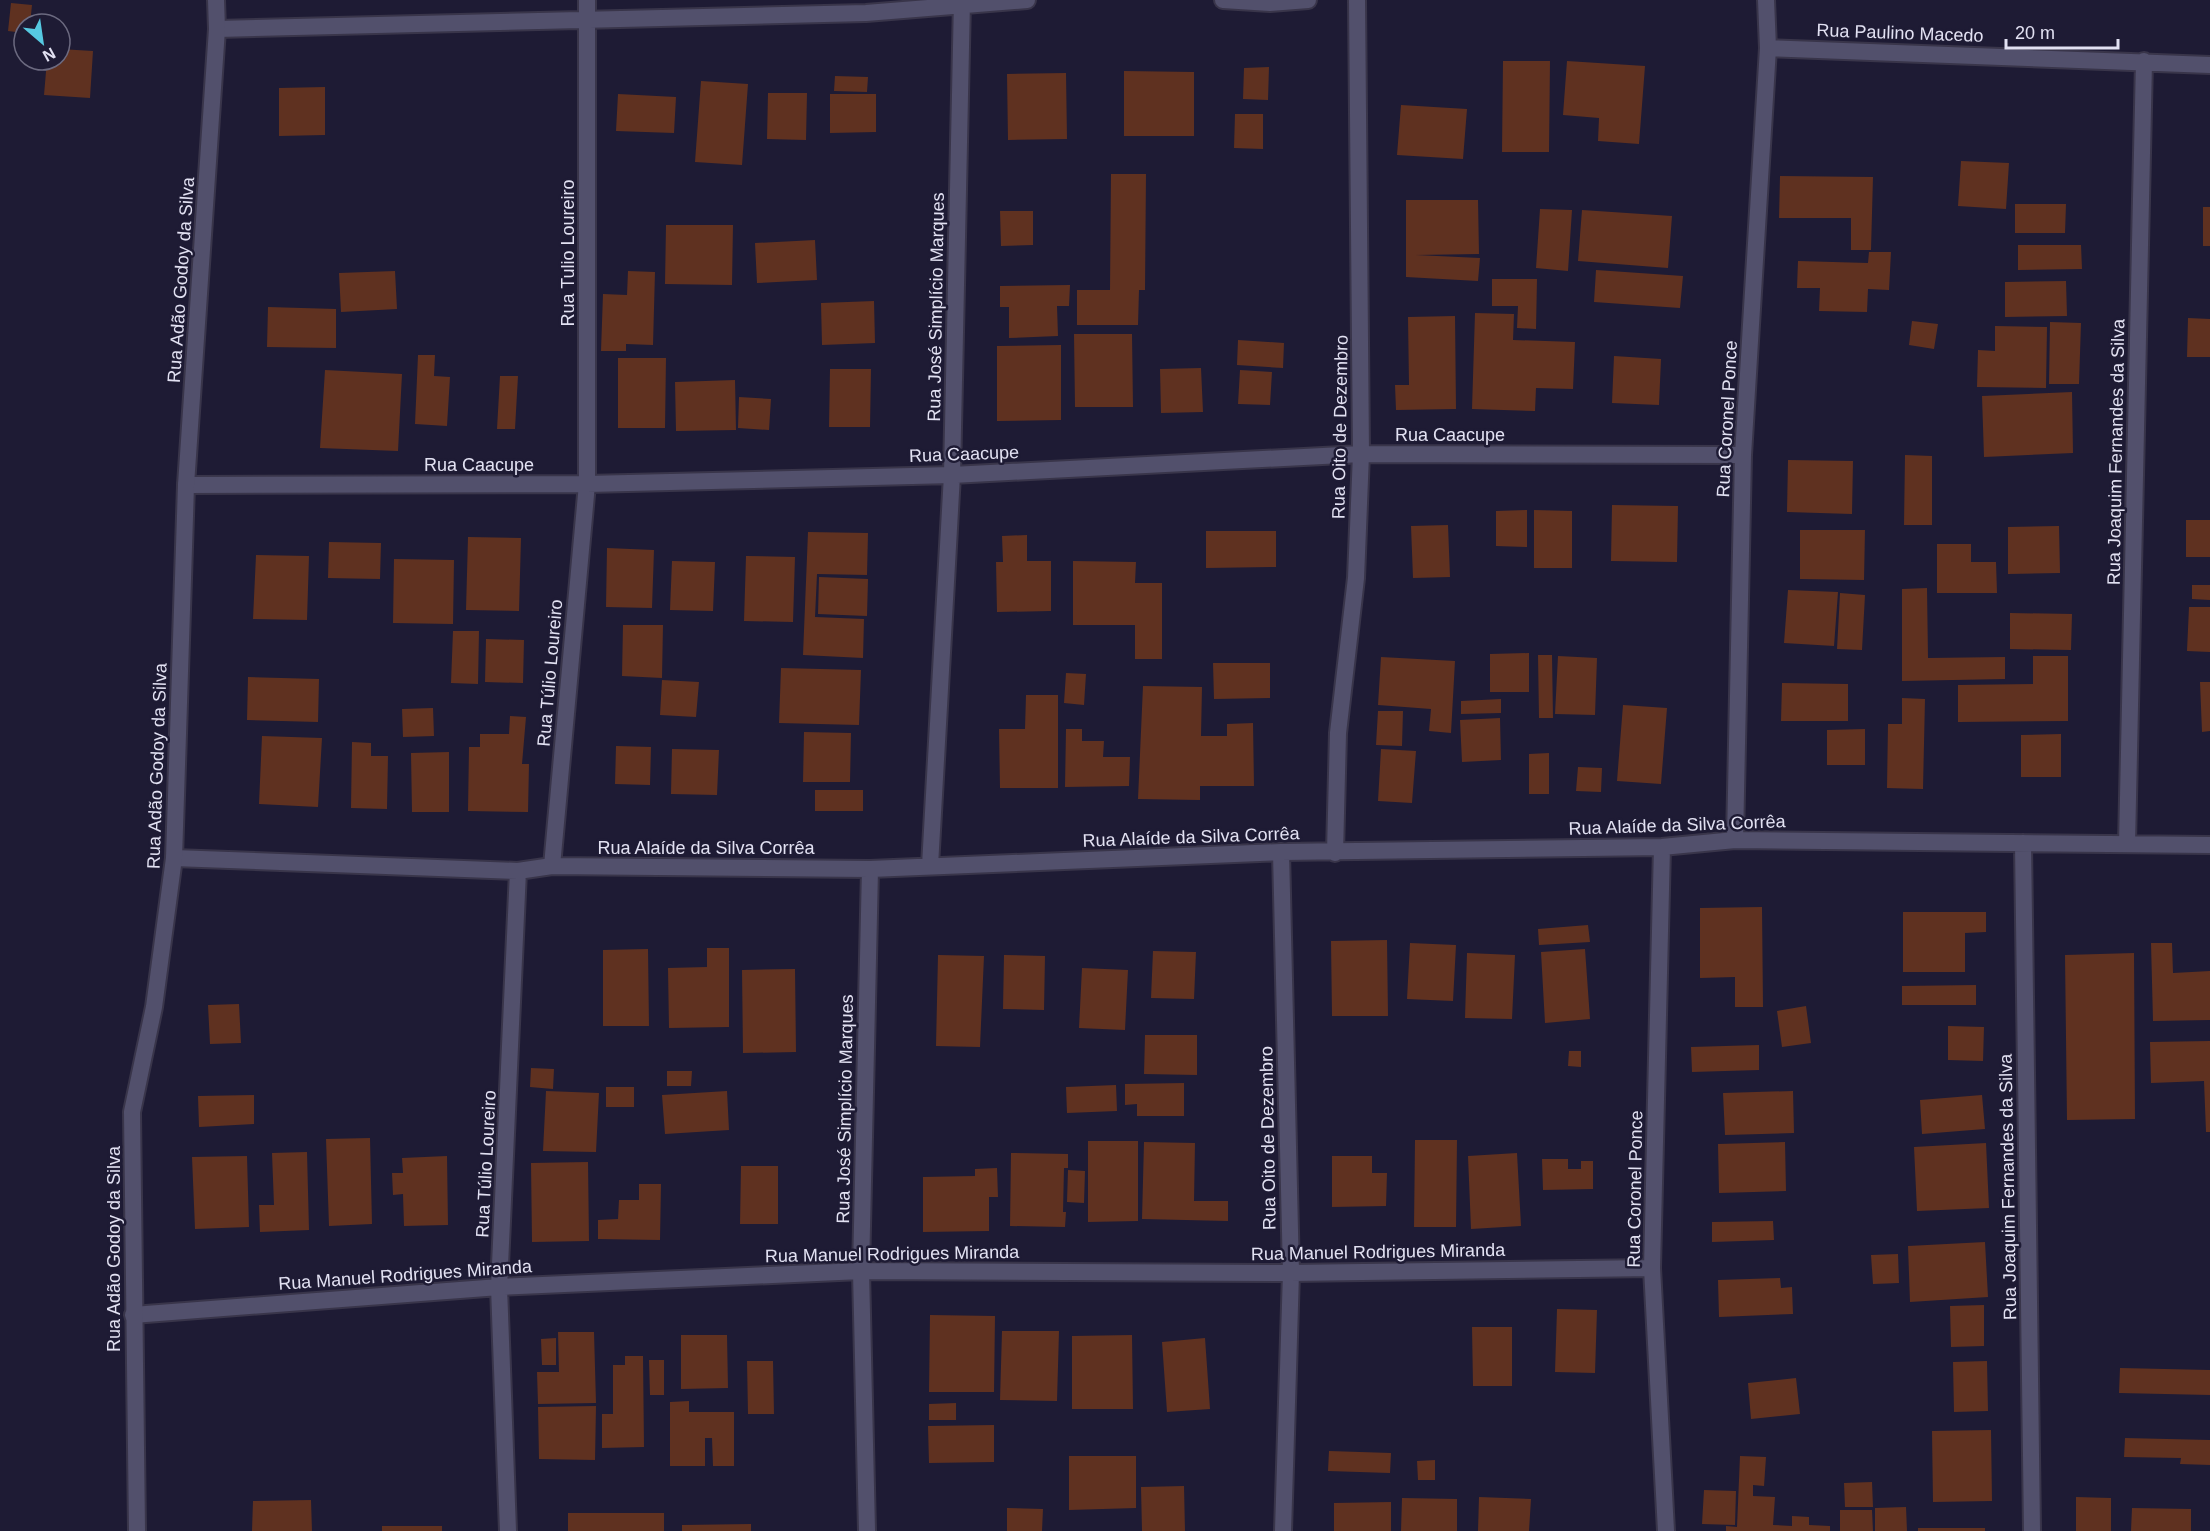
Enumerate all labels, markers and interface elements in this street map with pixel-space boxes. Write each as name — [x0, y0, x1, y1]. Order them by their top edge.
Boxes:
north arrow — [12, 12, 72, 72]
scale bar — [2006, 12, 2118, 50]
street label: Rua Paulino Macedo — [1816, 20, 1984, 46]
text: 20 m — [2015, 23, 2055, 43]
text: N — [40, 44, 58, 65]
street label: Rua Adão Godoy da Silva — [164, 175, 198, 384]
street label: Rua Tulio Loureiro — [558, 179, 578, 327]
street label: Rua José Simplício Marques — [924, 192, 948, 422]
street label: Rua Joaquim Fernandes da Silva — [2104, 318, 2128, 585]
street label: Rua Oito de Dezembro — [1328, 335, 1352, 519]
street label: Rua Coronel Ponce — [1713, 340, 1741, 498]
street label: Rua Caacupe — [1395, 425, 1505, 445]
street label: Rua Caacupe — [909, 442, 1019, 466]
street label: Rua Caacupe — [424, 455, 534, 475]
street label: Rua Túlio Loureiro — [534, 599, 566, 747]
street label: Rua Adão Godoy da Silva — [143, 662, 171, 869]
street label: Rua Alaíde da Silva Corrêa — [1568, 811, 1787, 839]
street label: Rua Alaíde da Silva Corrêa — [1082, 823, 1301, 851]
street label: Rua Alaíde da Silva Corrêa — [597, 838, 816, 858]
street label: Rua José Simplício Marques — [833, 994, 857, 1224]
street label: Rua Oito de Dezembro — [1256, 1046, 1280, 1230]
street label: Rua Joaquim Fernandes da Silva — [1996, 1053, 2020, 1320]
street label: Rua Túlio Loureiro — [472, 1090, 500, 1238]
street label: Rua Coronel Ponce — [1624, 1110, 1646, 1268]
street label: Rua Adão Godoy da Silva — [104, 1145, 124, 1352]
street label: Rua Manuel Rodrigues Miranda — [1251, 1240, 1506, 1264]
street label: Rua Manuel Rodrigues Miranda — [765, 1242, 1020, 1266]
street label: Rua Manuel Rodrigues Miranda — [278, 1256, 533, 1294]

